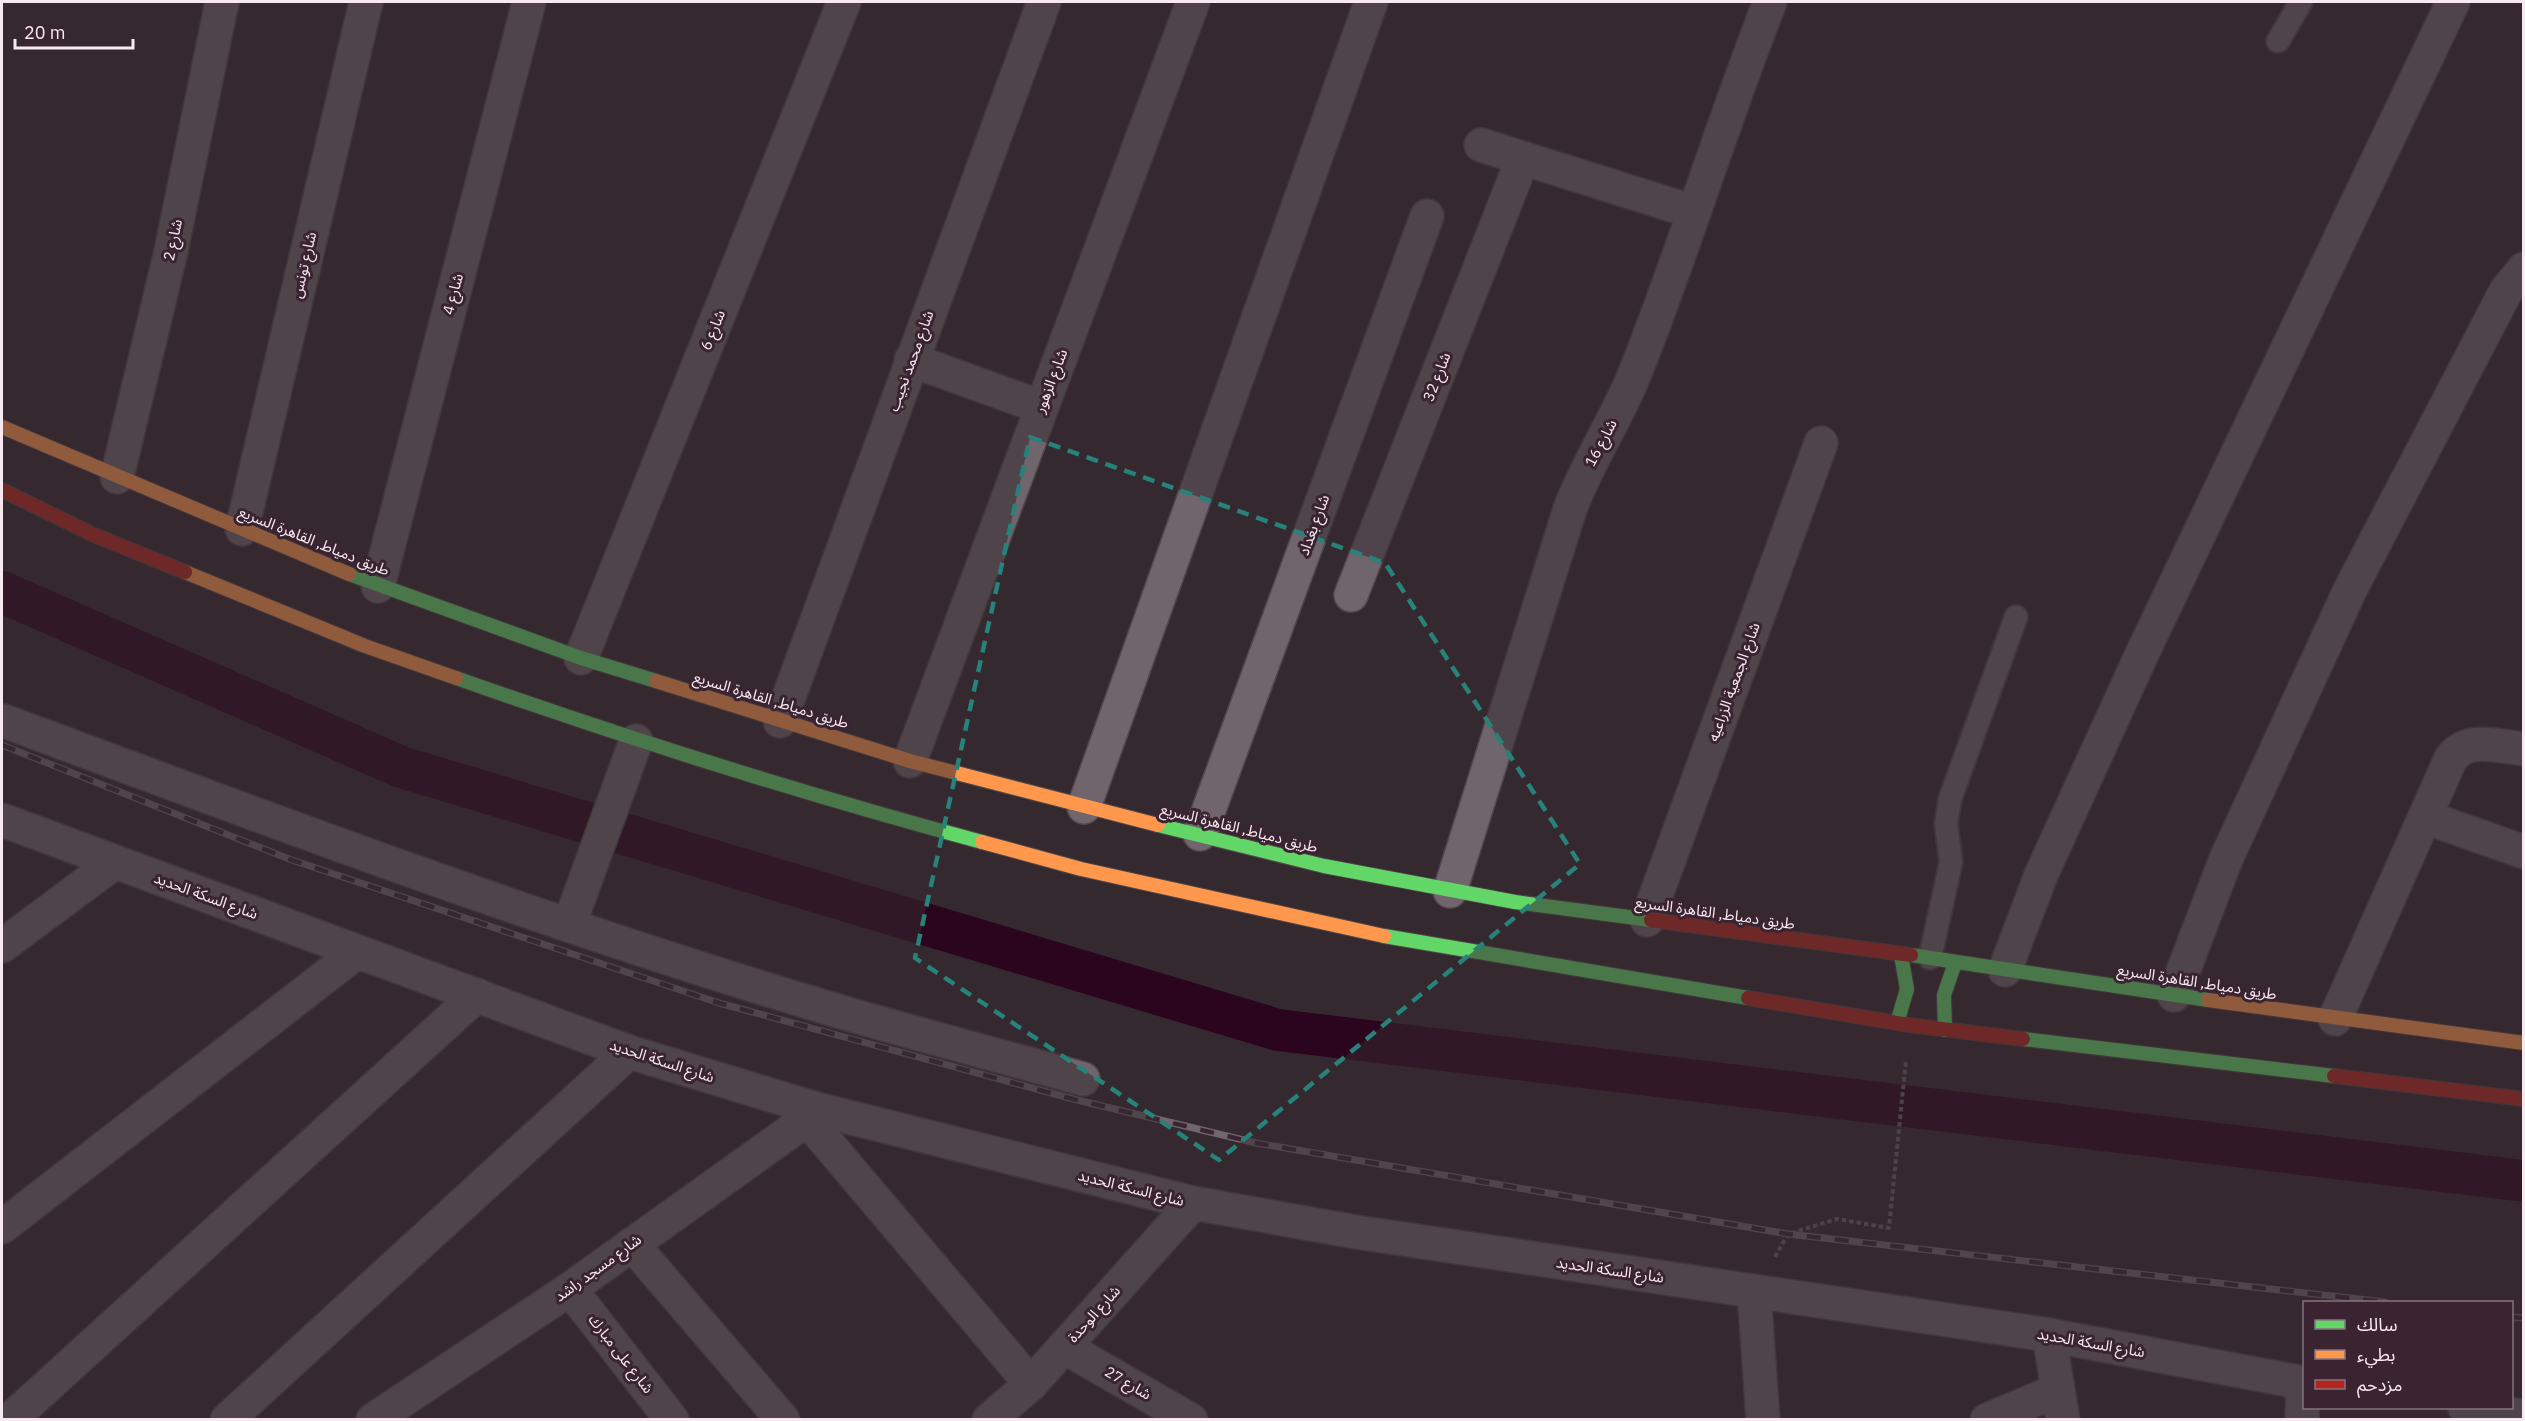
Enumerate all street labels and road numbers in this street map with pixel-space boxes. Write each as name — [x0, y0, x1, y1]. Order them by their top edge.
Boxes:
street label: شارع 2 — [159, 217, 189, 263]
street label: شارع تونس — [287, 230, 323, 301]
street label: شارع 4 — [438, 271, 470, 317]
street label: شارع 6 — [696, 307, 732, 354]
street label: شارع محمد نجيب — [883, 308, 940, 415]
street label: شارع الزهور — [1029, 346, 1074, 417]
street label: شارع 32 — [1419, 349, 1457, 405]
street label: شارع 16 — [1580, 416, 1624, 471]
street label: شارع بغداد — [1294, 492, 1336, 559]
street label: طريق دمياط, القاهرة السريع — [235, 502, 392, 582]
street label: شارع الجمعية الزراعيه — [1703, 620, 1767, 745]
street label: طريق دمياط, القاهرة السريع — [690, 667, 851, 735]
street label: طريق دمياط, القاهرة السريع — [1158, 799, 1320, 859]
street label: شارع السكة الحديد — [151, 868, 261, 926]
street label: طريق دمياط, القاهرة السريع — [1634, 892, 1796, 936]
street label: طريق دمياط, القاهرة السريع — [2116, 960, 2278, 1006]
street label: شارع السكة الحديد — [606, 1035, 717, 1089]
street label: شارع السكة الحديد — [1075, 1165, 1186, 1213]
street label: شارع مسجد راشد — [550, 1230, 647, 1308]
street label: شارع السكة الحديد — [1554, 1253, 1666, 1289]
street label: شارع الوحدة — [1063, 1281, 1127, 1348]
street label: شارع على مبارك — [582, 1310, 658, 1399]
street label: شارع السكة الحديد — [2035, 1324, 2147, 1364]
street label: شارع 27 — [1100, 1362, 1155, 1406]

